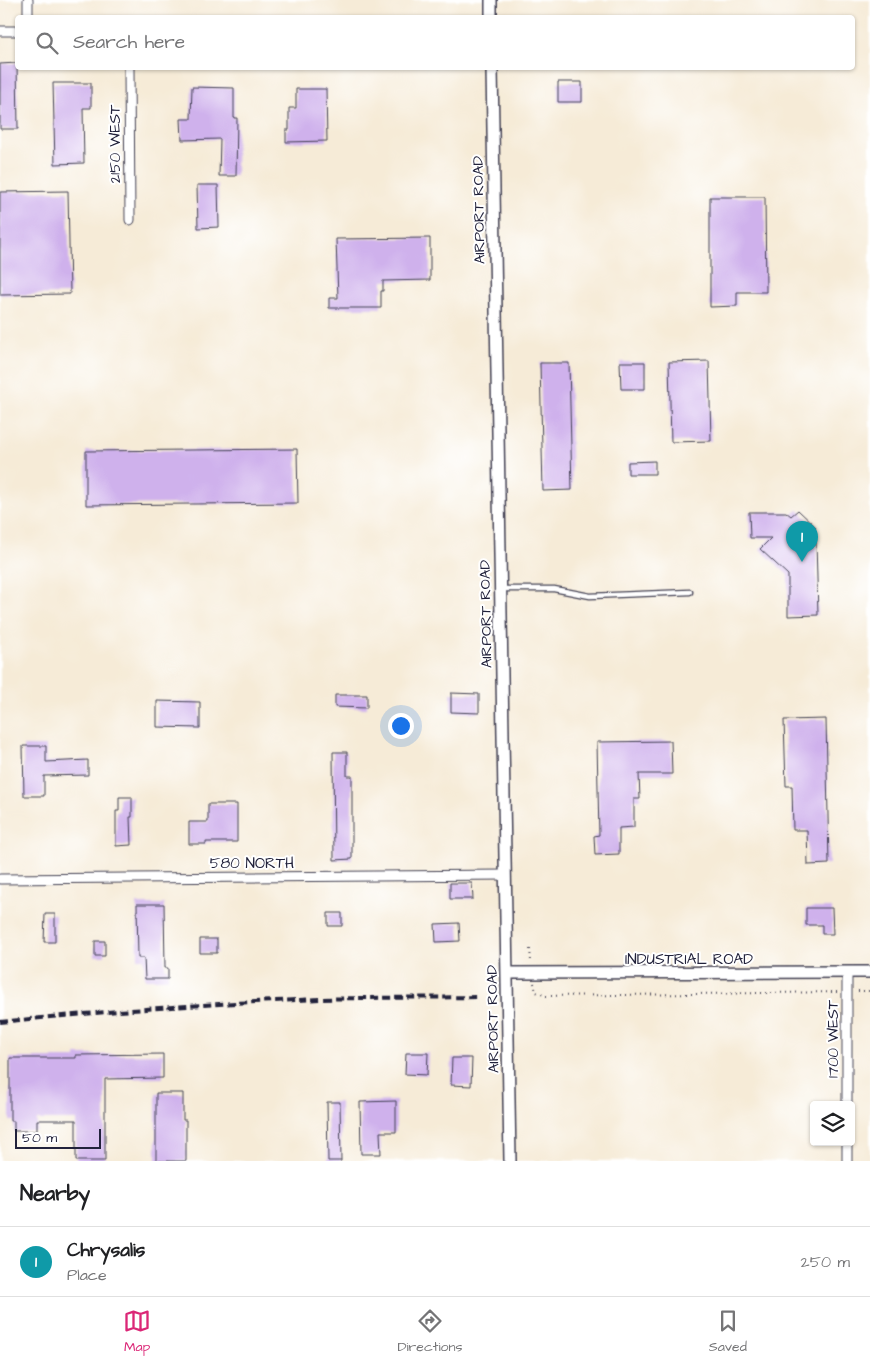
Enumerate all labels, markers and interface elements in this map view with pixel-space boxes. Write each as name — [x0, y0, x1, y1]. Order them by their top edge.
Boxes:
search box — [15, 15, 855, 70]
icon: search — [33, 29, 61, 57]
text: Search here — [73, 29, 185, 56]
street label: 2150 WEST — [105, 104, 126, 183]
street label: AIRPORT ROAD — [468, 155, 490, 264]
pin: 1 — [786, 521, 818, 562]
street label: AIRPORT ROAD — [475, 559, 497, 668]
your location — [388, 713, 414, 739]
street label: 580 NORTH — [210, 853, 294, 874]
street label: INDUSTRIAL ROAD — [625, 949, 753, 970]
street label: AIRPORT ROAD — [482, 964, 504, 1073]
street label: 1700 WEST — [823, 999, 844, 1078]
map controls — [810, 1101, 855, 1146]
button: layers — [810, 1101, 855, 1146]
scale bar — [15, 1126, 101, 1149]
text: 50 m — [22, 1128, 57, 1148]
text: Nearby — [20, 1179, 90, 1208]
text: Chrysalis — [67, 1237, 145, 1264]
text: 1 — [35, 1251, 37, 1273]
text: 250 m — [801, 1251, 850, 1273]
text: Place — [67, 1264, 107, 1286]
tab: Map — [123, 1307, 151, 1357]
tab: Directions — [397, 1307, 462, 1357]
tab: Saved — [709, 1307, 747, 1357]

